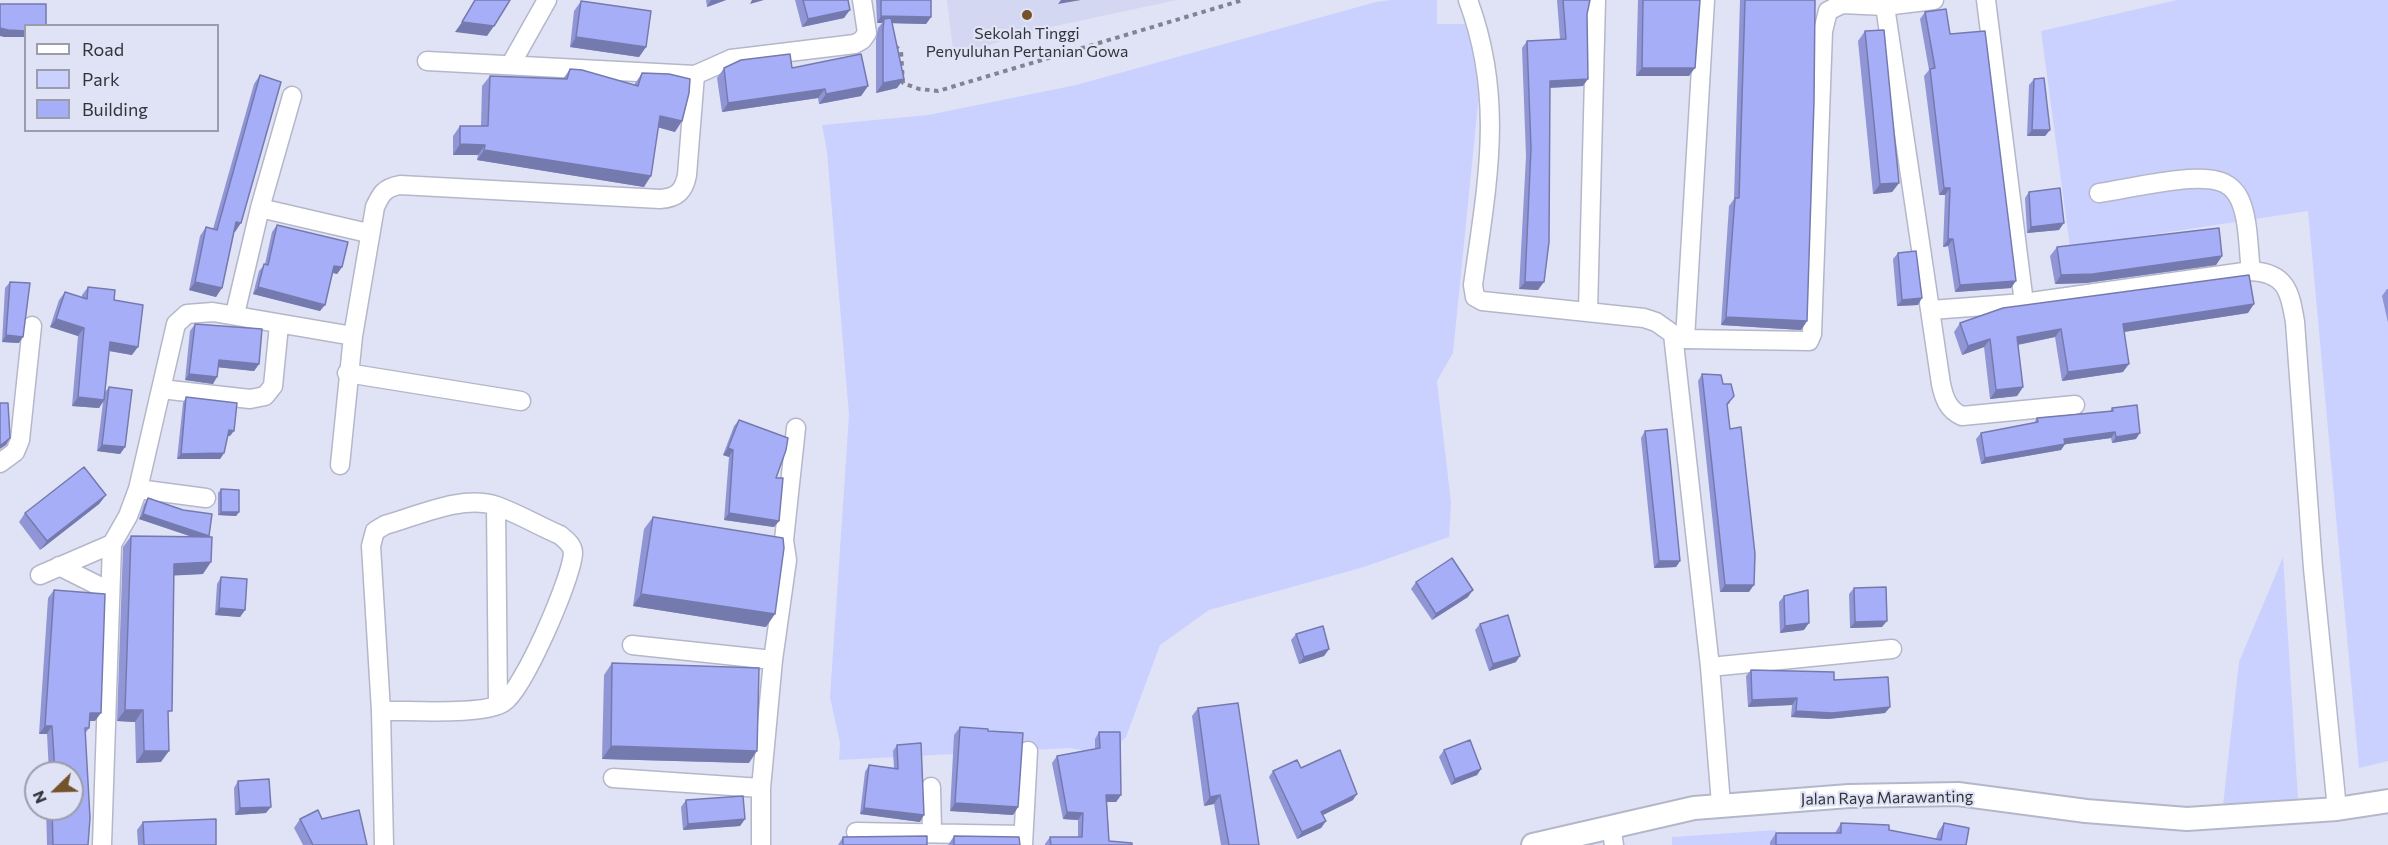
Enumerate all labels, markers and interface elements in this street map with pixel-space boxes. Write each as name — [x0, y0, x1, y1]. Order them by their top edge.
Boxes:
marker: Sekolah Tinggi Penyuluhan Pertanian Gowa — [1020, 8, 1034, 22]
legend — [24, 24, 219, 132]
place label: Sekolah Tinggi Penyuluhan Pertanian Gowa — [926, 24, 1128, 62]
text: Road — [82, 38, 124, 60]
text: Park — [82, 68, 120, 90]
text: Building — [82, 98, 148, 120]
north arrow — [24, 761, 84, 821]
street label: Jalan Raya Marawanting — [1800, 787, 1974, 809]
text: N — [28, 788, 50, 807]

